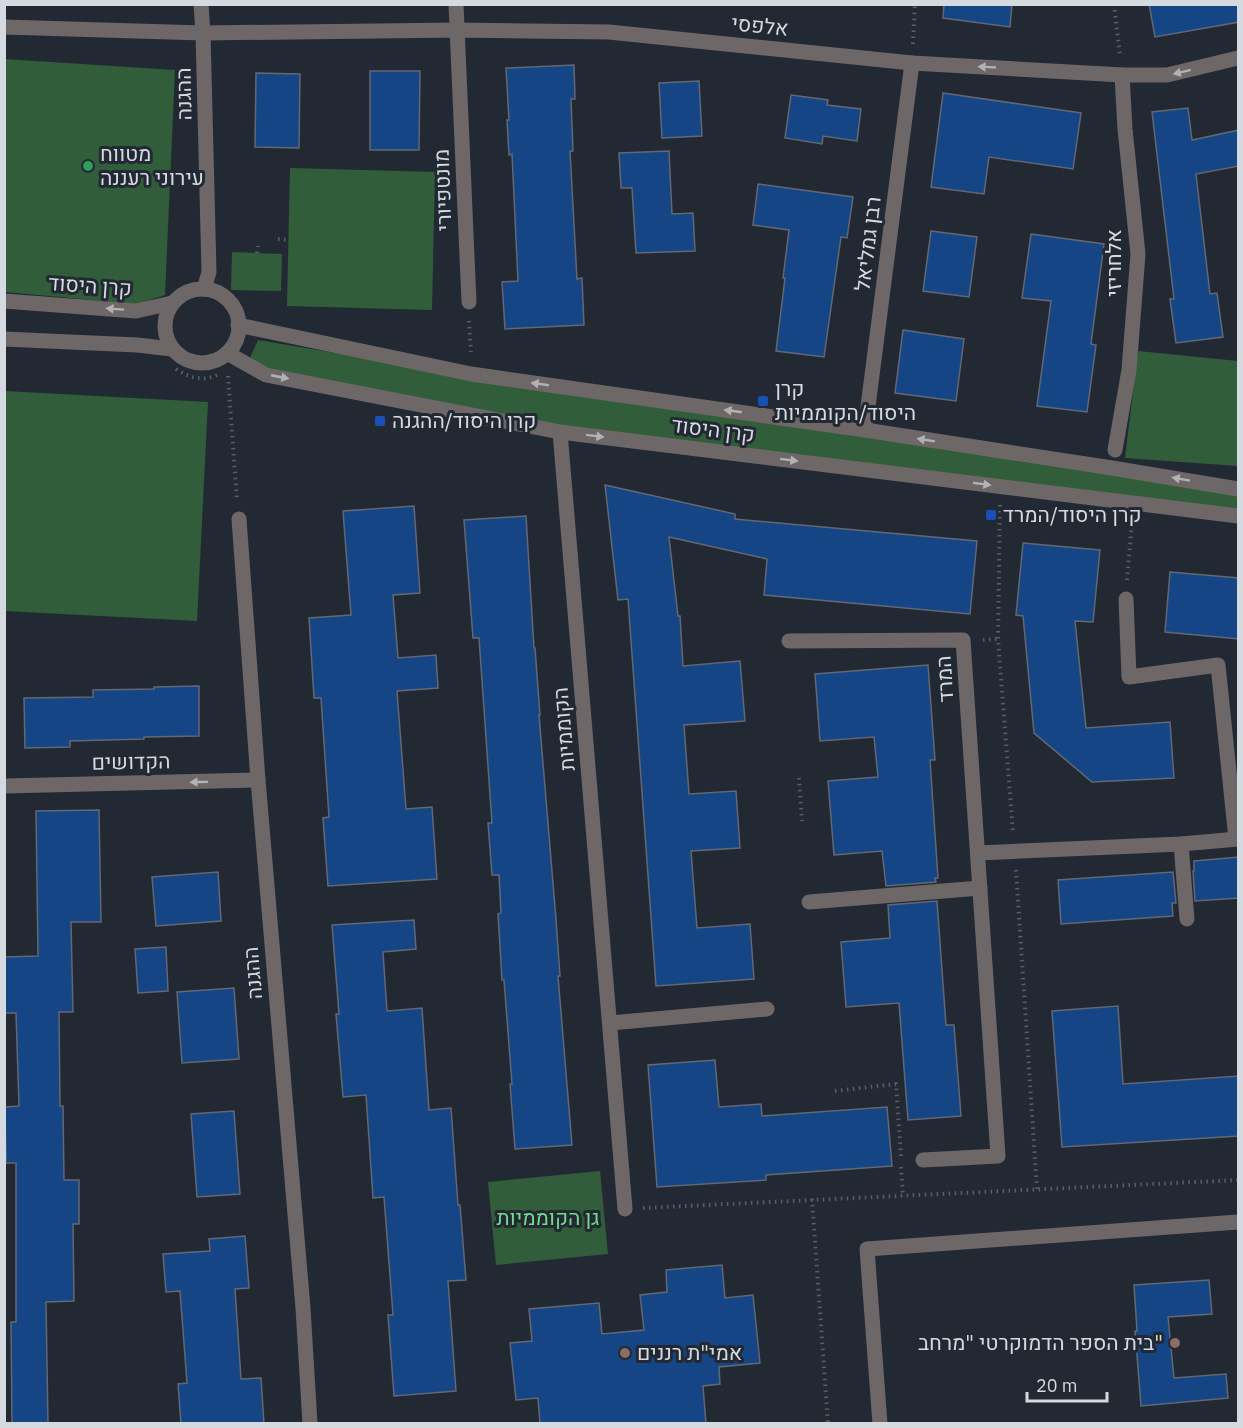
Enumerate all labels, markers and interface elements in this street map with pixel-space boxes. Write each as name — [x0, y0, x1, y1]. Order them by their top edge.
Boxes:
street label: אלפסי — [730, 8, 790, 42]
one-way arrow — [978, 63, 997, 72]
street label: ההגנה — [169, 67, 197, 121]
one-way arrow — [1172, 67, 1191, 77]
place label: מטווח עירוני רעננה — [100, 139, 204, 191]
street label: מונטפיורי — [427, 148, 457, 232]
marker: מטווח עירוני רעננה — [81, 159, 95, 173]
street label: רבן גמליאל — [847, 195, 887, 293]
street label: אלחריזי — [1099, 229, 1127, 297]
street label: קרן היסוד — [47, 268, 133, 302]
one-way arrow — [105, 304, 124, 314]
one-way arrow — [271, 373, 290, 382]
place label: קרן היסוד/הקוממיות — [775, 374, 916, 426]
one-way arrow — [530, 379, 549, 388]
marker: קרן היסוד/הקוממיות — [756, 394, 770, 408]
place label: קרן היסוד/ההגנה — [392, 406, 536, 434]
one-way arrow — [723, 407, 742, 416]
street label: קרן היסוד — [670, 410, 756, 448]
marker: קרן היסוד/ההגנה — [373, 414, 387, 428]
one-way arrow — [586, 431, 605, 441]
one-way arrow — [916, 435, 935, 444]
one-way arrow — [779, 455, 798, 465]
one-way arrow — [1171, 474, 1190, 483]
one-way arrow — [973, 479, 992, 489]
place label: קרן היסוד/המרד — [1003, 500, 1142, 528]
marker: קרן היסוד/המרד — [984, 508, 998, 522]
street label: המרד — [928, 655, 960, 703]
street label: הקוממיות — [545, 686, 581, 772]
street label: הקדושים — [91, 746, 171, 776]
one-way arrow — [190, 777, 209, 786]
street label: ההגנה — [236, 946, 268, 1001]
park label: גן הקוממיות — [497, 1203, 600, 1231]
place label: בית הספר הדמוקרטי "מרחב" — [918, 1328, 1163, 1356]
marker: בית הספר הדמוקרטי "מרחב" — [1168, 1336, 1182, 1350]
place label: אמי"ת רננים — [637, 1338, 742, 1366]
marker: אמי"ת רננים — [618, 1346, 632, 1360]
scale bar — [1027, 1365, 1106, 1403]
text: 20 m — [1036, 1374, 1078, 1397]

